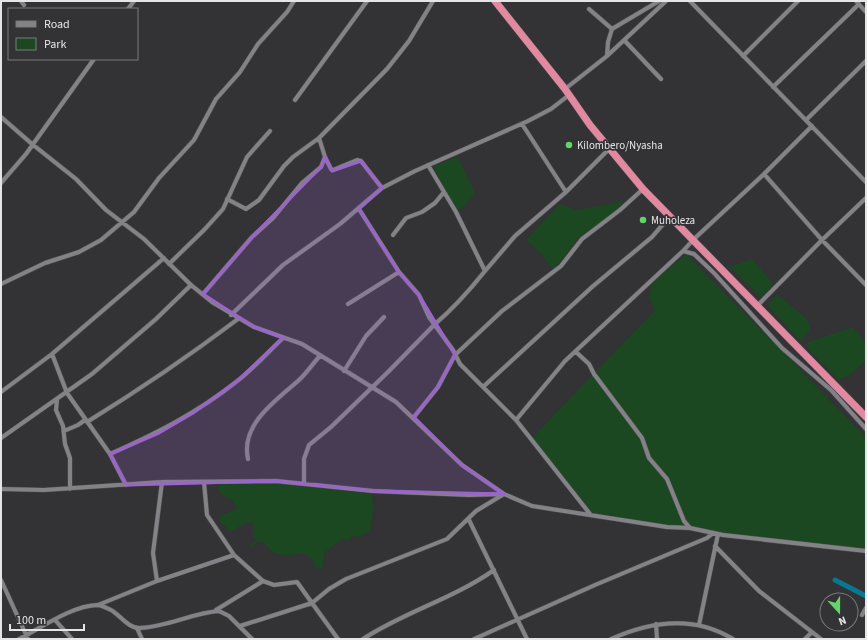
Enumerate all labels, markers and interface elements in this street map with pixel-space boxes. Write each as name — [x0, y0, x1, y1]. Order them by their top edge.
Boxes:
legend — [8, 8, 138, 60]
text: Road — [44, 16, 70, 33]
text: Park — [44, 36, 66, 53]
place label: Kilombero/Nyasha — [577, 138, 663, 153]
marker: Kilombero/Nyasha — [564, 140, 574, 150]
place label: Muholeza — [651, 213, 695, 228]
marker: Muholeza — [638, 215, 648, 225]
north arrow — [819, 592, 859, 632]
scale bar — [10, 606, 84, 632]
text: 100 m — [16, 612, 46, 629]
text: N — [836, 613, 849, 629]

